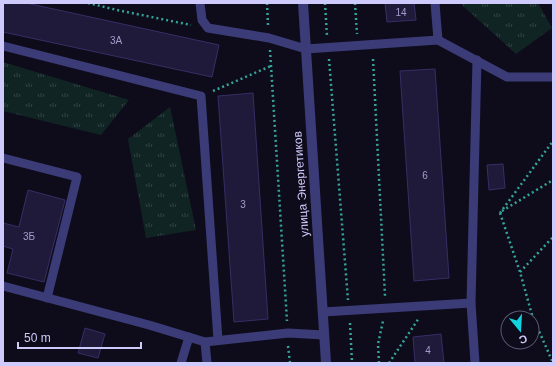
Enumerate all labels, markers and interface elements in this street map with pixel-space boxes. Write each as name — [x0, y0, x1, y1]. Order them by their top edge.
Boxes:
house number: 14 — [395, 7, 407, 18]
house number: 3А — [110, 35, 122, 46]
street label: улица Энергетиков — [290, 131, 312, 237]
house number: 6 — [422, 170, 428, 181]
house number: 3 — [240, 199, 246, 210]
house number: 3Б — [23, 231, 35, 242]
north arrow — [500, 310, 540, 350]
scale bar — [18, 324, 141, 350]
text: 50 m — [24, 331, 51, 345]
text: С — [517, 333, 529, 346]
house number: 4 — [425, 345, 431, 356]

